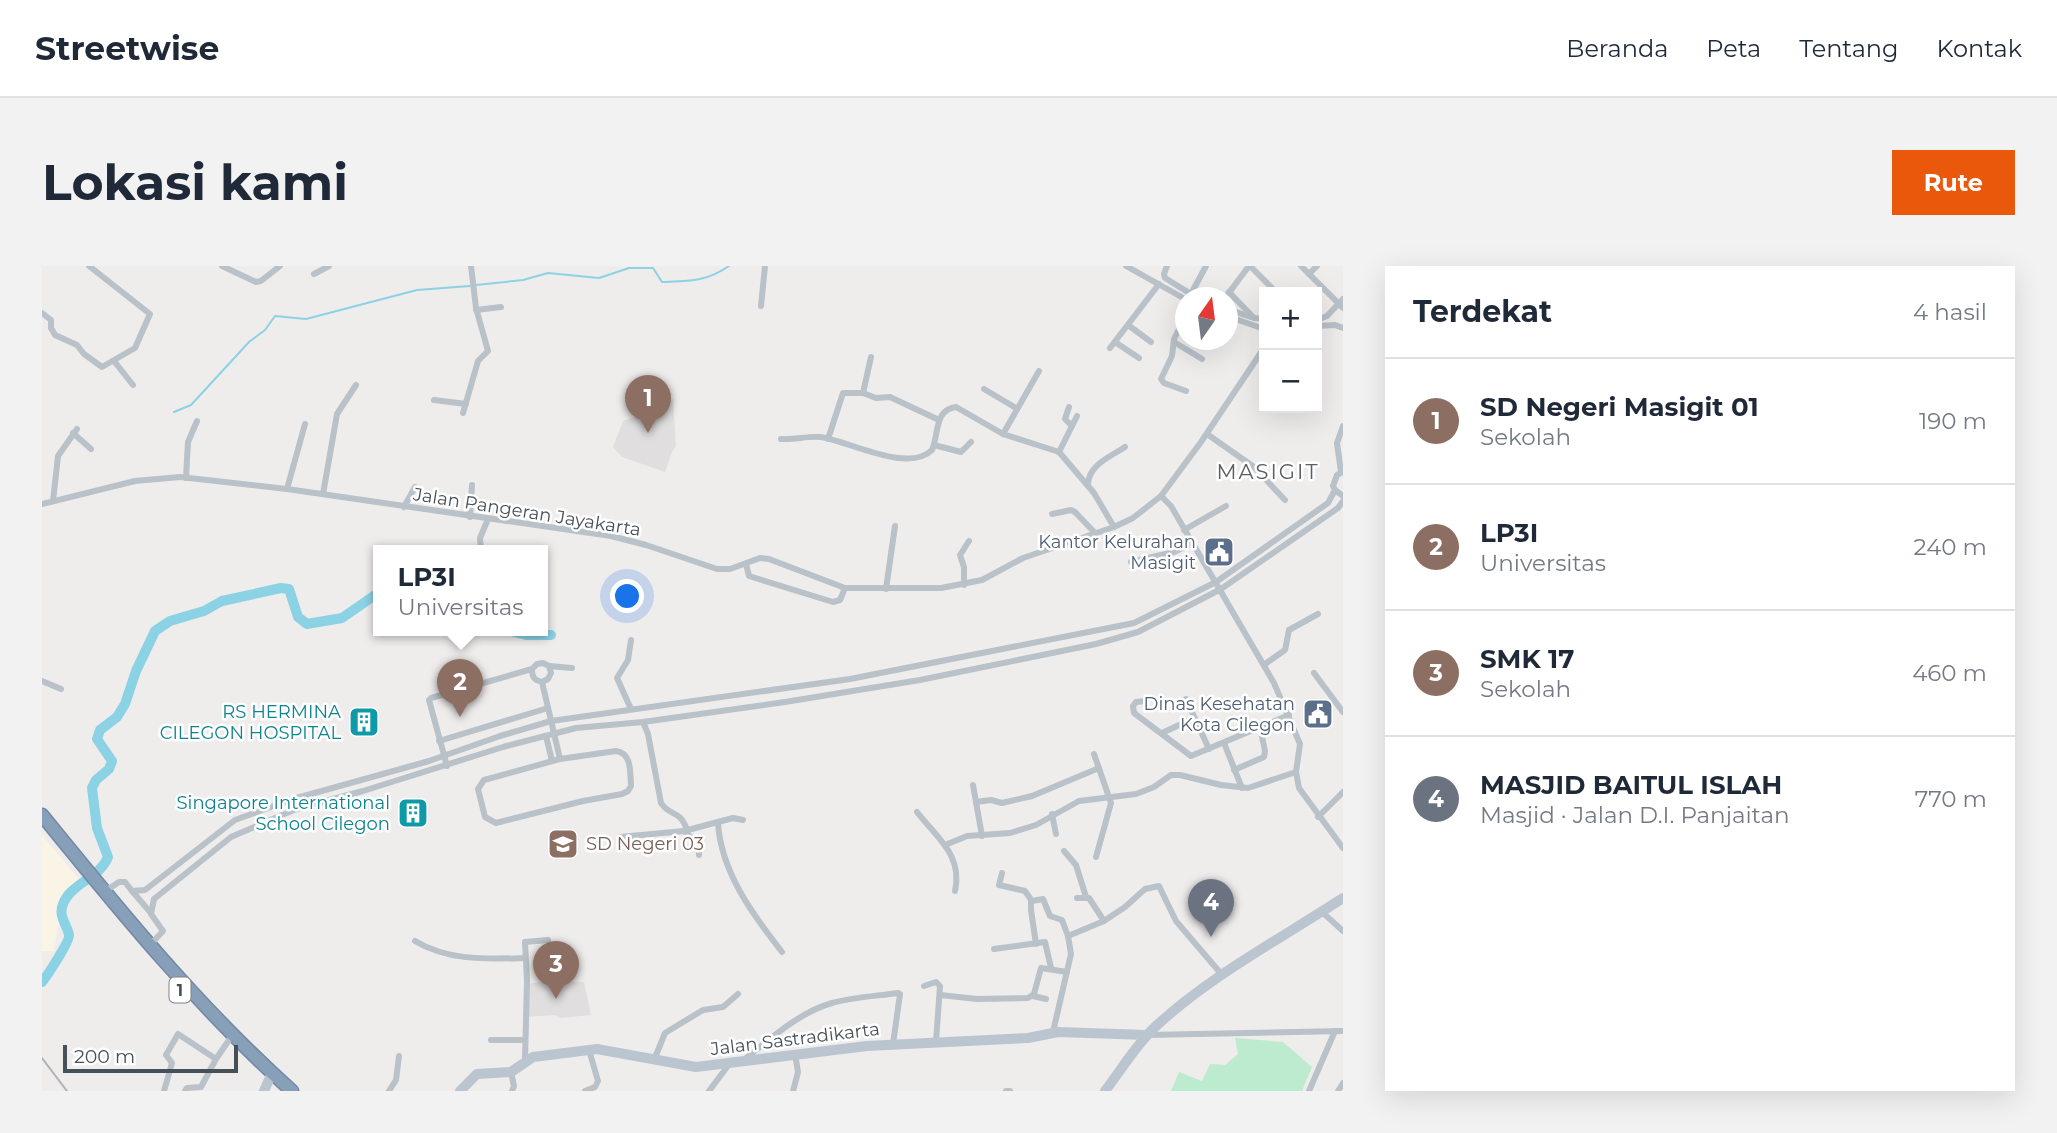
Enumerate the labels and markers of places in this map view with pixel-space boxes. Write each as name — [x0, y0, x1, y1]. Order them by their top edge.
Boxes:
pin: 1 — [625, 375, 671, 433]
place label: Kantor Kelurahan Masigit — [1038, 531, 1196, 574]
public building icon: Kantor Kelurahan Masigit — [1202, 535, 1236, 569]
pin: 2 — [437, 659, 483, 717]
place label: Dinas Kesehatan Kota Cilegon — [1144, 693, 1295, 736]
public building icon: Dinas Kesehatan Kota Cilegon — [1301, 697, 1335, 731]
place label: RS HERMINA CILEGON HOSPITAL — [160, 701, 341, 744]
building icon: RS HERMINA CILEGON HOSPITAL — [347, 705, 381, 739]
place label: Singapore International School Cilegon — [177, 792, 390, 835]
building icon: Singapore International School Cilegon — [396, 796, 430, 830]
school or university icon: SD Negeri 03 — [546, 827, 580, 861]
place label: SD Negeri 03 — [586, 833, 704, 855]
pin: 4 — [1188, 879, 1234, 937]
pin: 3 — [533, 941, 579, 999]

